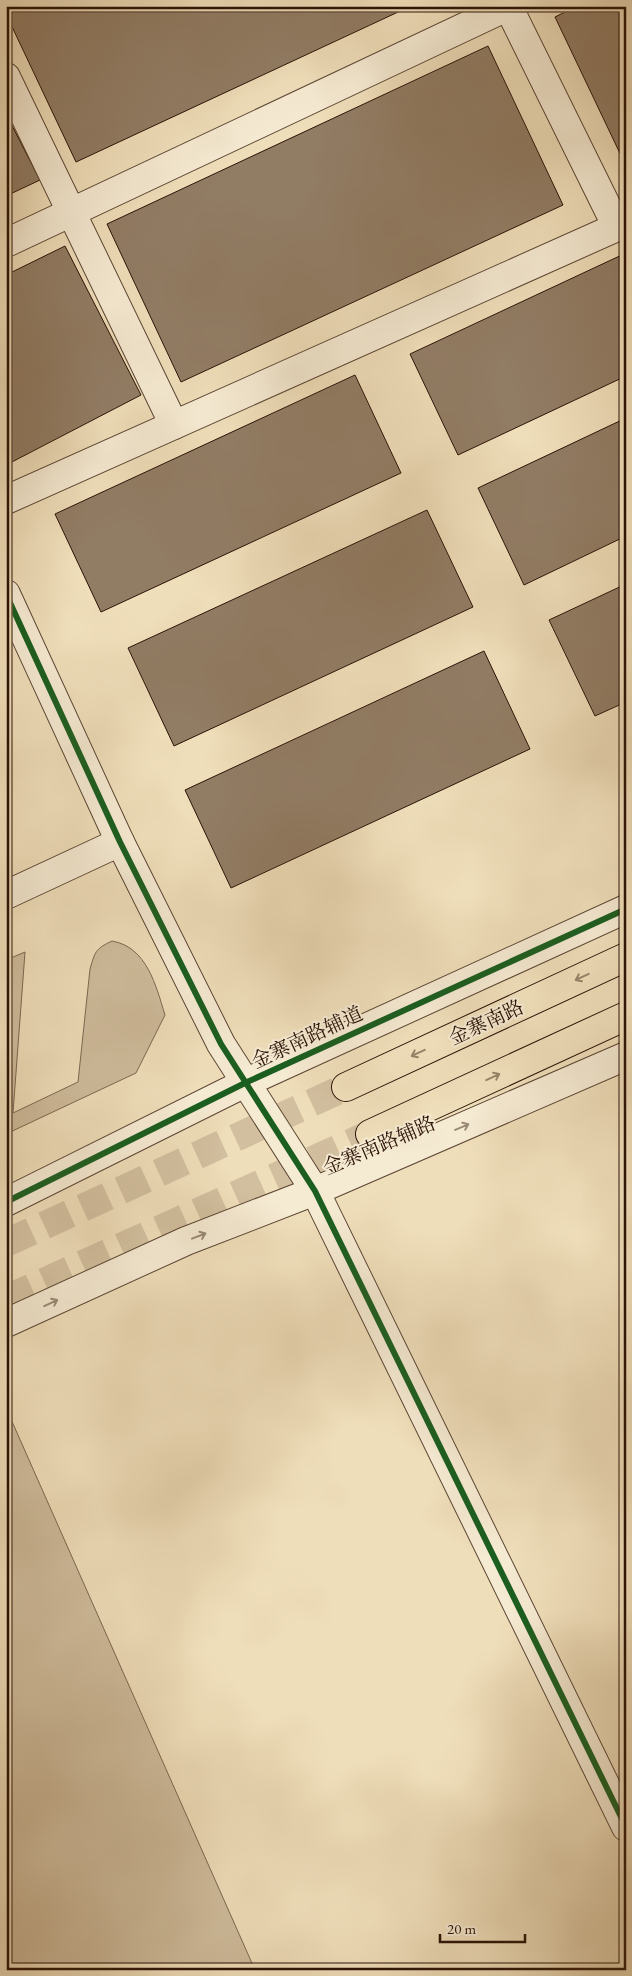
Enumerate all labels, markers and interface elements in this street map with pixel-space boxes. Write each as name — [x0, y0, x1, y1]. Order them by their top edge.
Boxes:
one-way arrow — [574, 973, 589, 983]
street label: 金寨南路 — [444, 993, 528, 1051]
street label: 金寨南路辅道 — [247, 1000, 367, 1074]
one-way arrow — [411, 1049, 426, 1059]
one-way arrow — [485, 1072, 500, 1081]
street label: 金寨南路辅路 — [319, 1110, 439, 1180]
one-way arrow — [454, 1122, 469, 1131]
one-way arrow — [190, 1231, 206, 1240]
one-way arrow — [43, 1297, 58, 1307]
scale bar — [440, 1911, 524, 1943]
text: 20 m — [447, 1919, 476, 1938]

